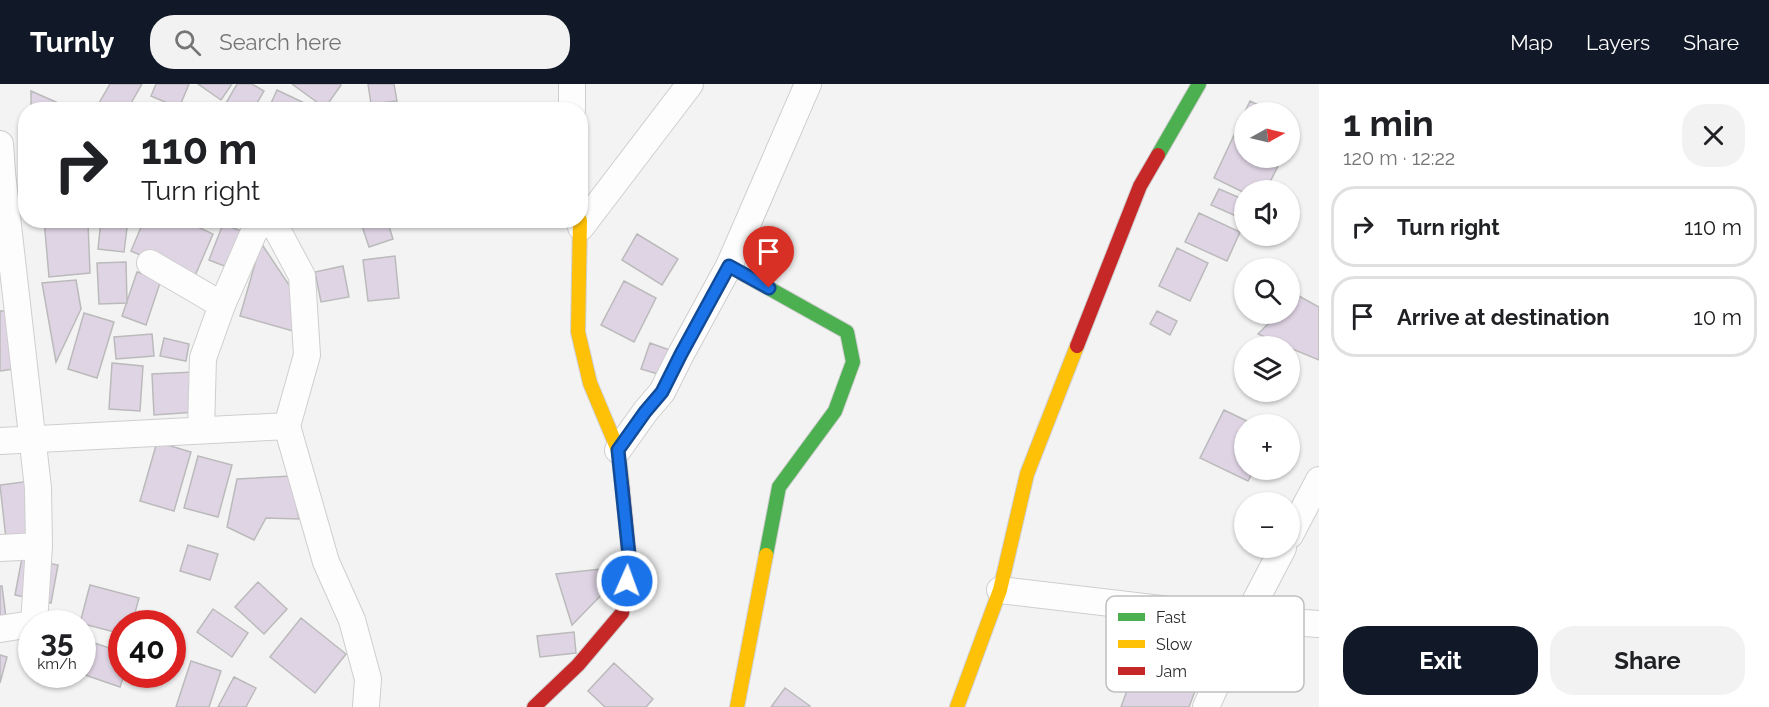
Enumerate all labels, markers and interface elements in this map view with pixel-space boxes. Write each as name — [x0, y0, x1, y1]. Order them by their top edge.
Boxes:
search box — [150, 15, 570, 69]
text: Turnly — [30, 26, 114, 59]
icon: search — [171, 26, 204, 59]
text: Search here — [219, 29, 341, 55]
text: Map — [1510, 30, 1553, 55]
text: Layers — [1586, 30, 1650, 55]
text: Share — [1683, 30, 1739, 55]
north arrow — [1234, 102, 1300, 168]
map controls — [1234, 102, 1300, 558]
text: 1 min — [1343, 102, 1434, 144]
button: close — [1682, 104, 1745, 167]
text: 110 m — [141, 125, 257, 174]
icon: right — [42, 126, 120, 204]
text: 120 m · 12:22 — [1343, 146, 1455, 170]
text: Turn right — [141, 175, 260, 206]
button: sound — [1234, 180, 1300, 246]
icon: right — [1346, 210, 1379, 243]
text: Turn right — [1397, 214, 1500, 240]
text: 110 m — [1684, 214, 1742, 240]
pin — [743, 226, 794, 288]
icon: arrive — [752, 235, 785, 268]
button: search — [1234, 258, 1300, 324]
icon: arrive — [1346, 300, 1379, 333]
text: Arrive at destination — [1397, 304, 1610, 330]
text: 10 m — [1693, 304, 1742, 330]
button: layers — [1234, 336, 1300, 402]
button: + — [1234, 414, 1300, 480]
button: − — [1234, 492, 1300, 558]
position arrow — [595, 549, 659, 613]
legend — [1106, 596, 1304, 692]
text: Fast — [1156, 608, 1187, 627]
speed limit sign: 40 — [108, 610, 186, 688]
text: 35 — [40, 624, 74, 659]
button: Exit — [1343, 626, 1538, 695]
button: Share — [1550, 626, 1745, 695]
text: Slow — [1156, 635, 1192, 654]
text: km/h — [37, 655, 77, 673]
text: Jam — [1156, 662, 1187, 681]

